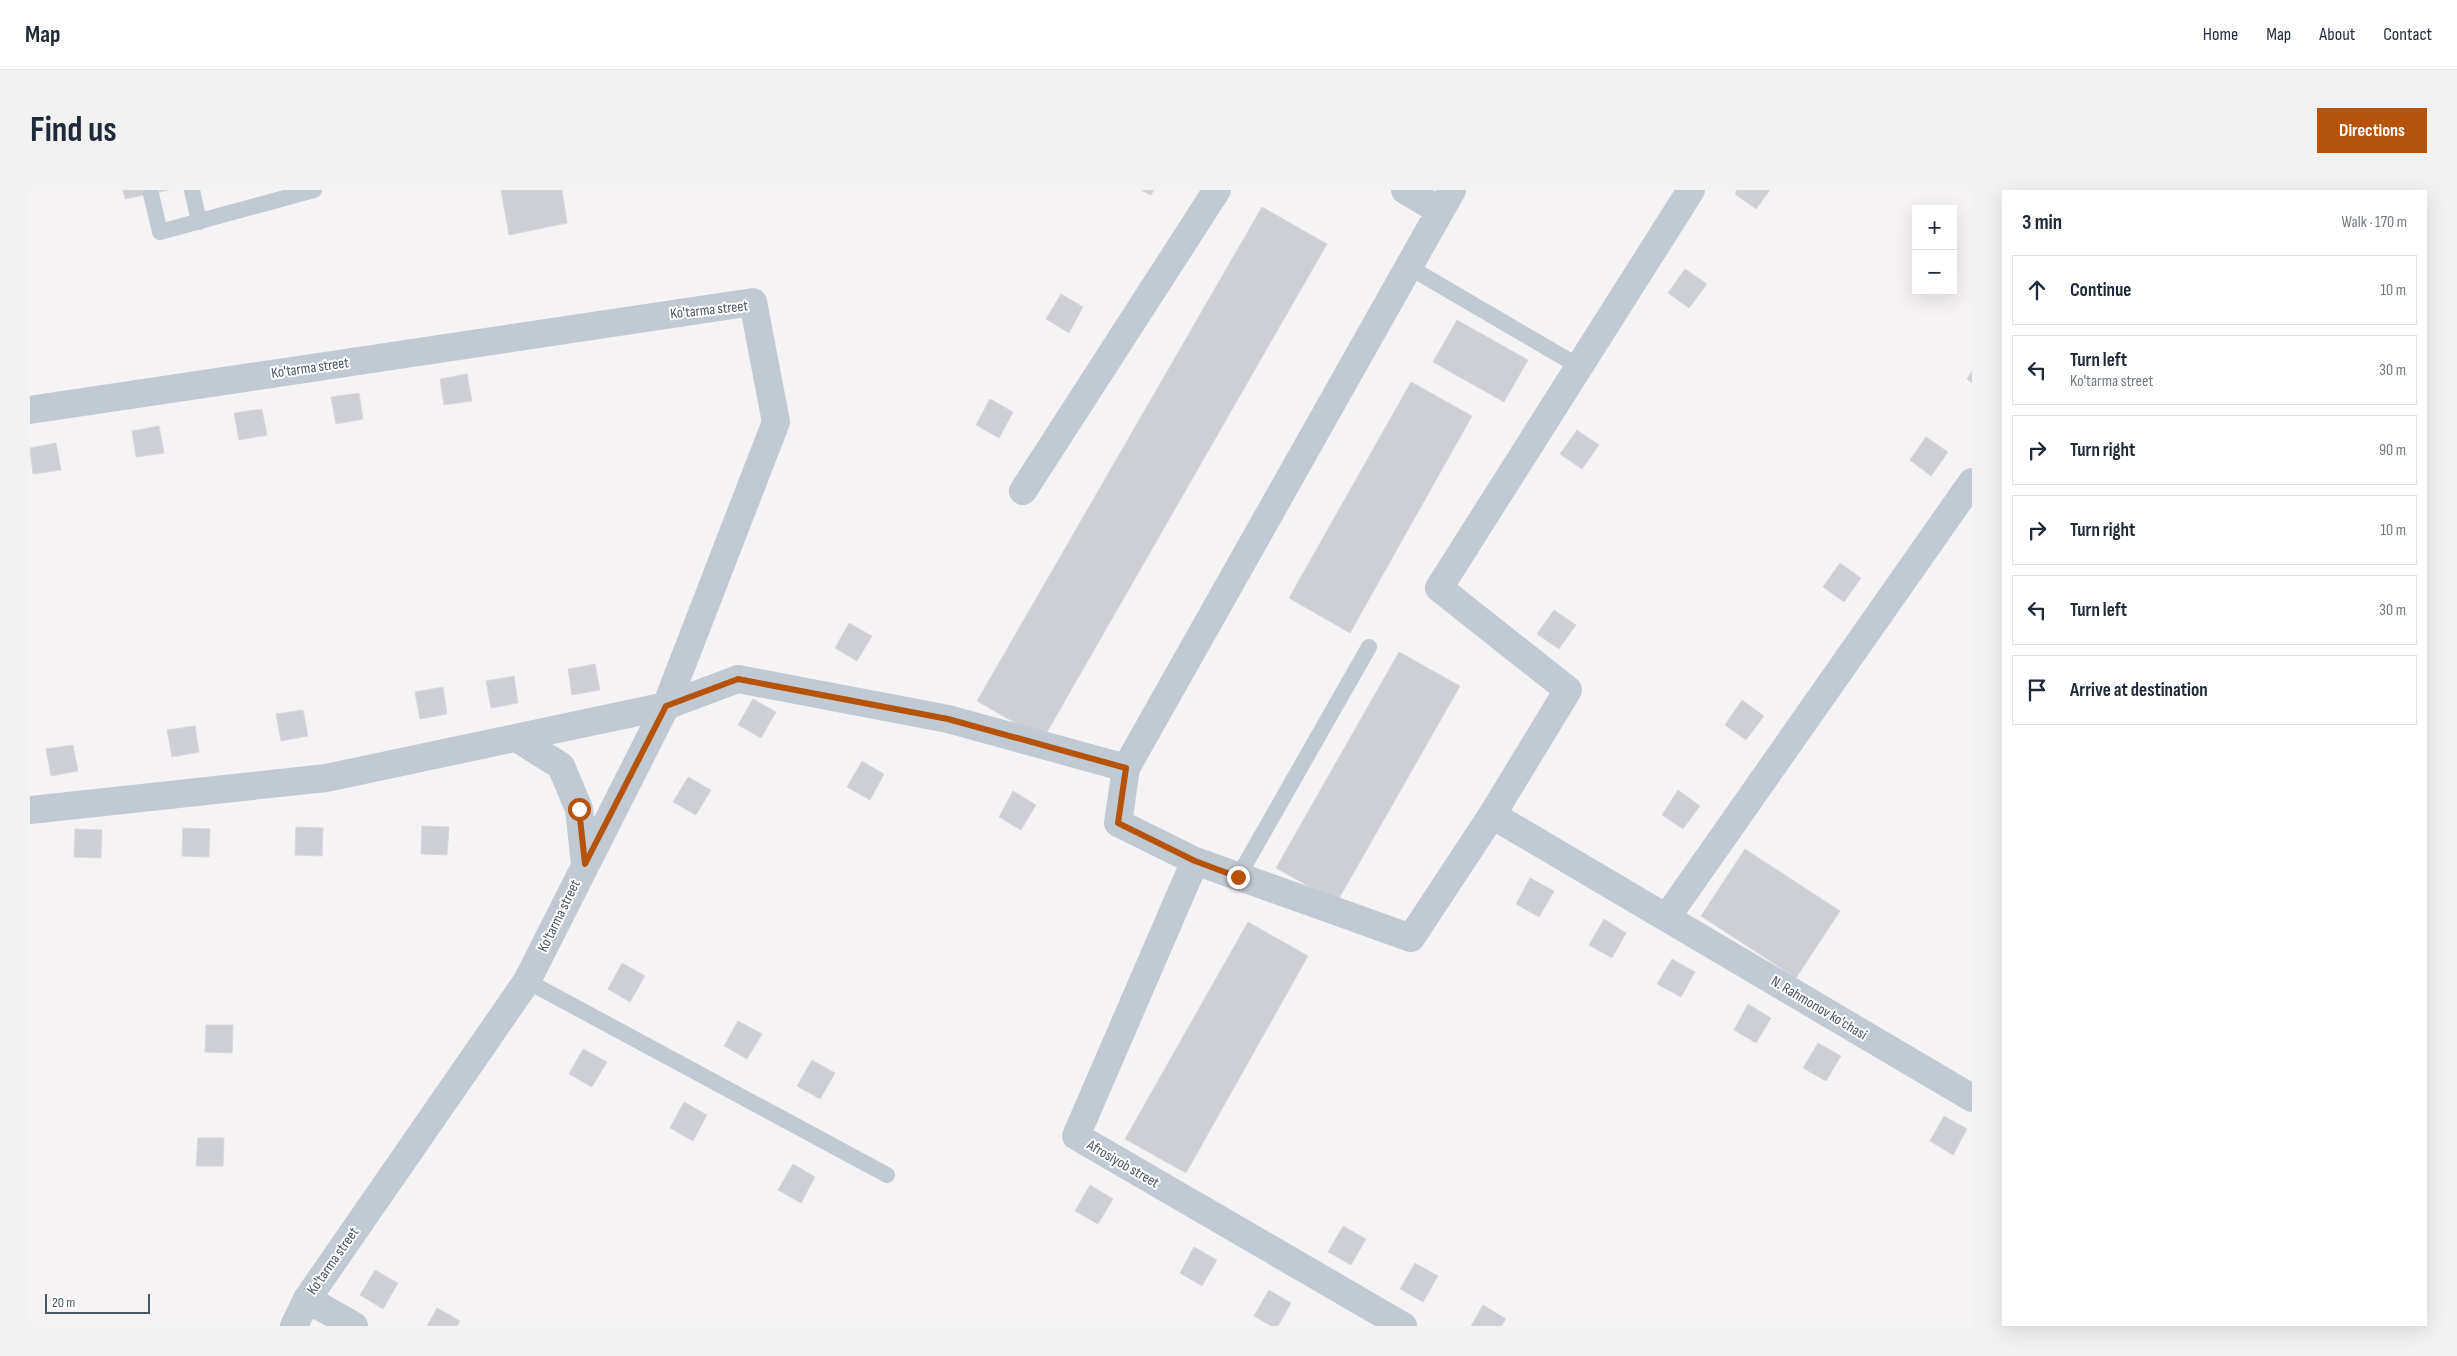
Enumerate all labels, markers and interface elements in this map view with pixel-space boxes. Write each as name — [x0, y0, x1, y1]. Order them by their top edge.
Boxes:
text: Map — [25, 20, 60, 49]
text: Home — [2203, 24, 2238, 45]
text: Map — [2266, 24, 2291, 45]
text: About — [2319, 24, 2355, 45]
text: Contact — [2383, 24, 2432, 45]
button: Directions — [2317, 108, 2427, 153]
text: Find us — [30, 109, 117, 152]
map controls — [1912, 205, 1957, 295]
button: + — [1912, 205, 1957, 250]
text: 3 min — [2022, 210, 2062, 235]
text: Walk · 170 m — [2342, 213, 2407, 232]
button: − — [1912, 250, 1957, 295]
icon: ahead — [2023, 276, 2051, 304]
text: Continue — [2070, 279, 2131, 302]
text: 10 m — [2380, 281, 2406, 300]
street label: Ko'tarma street — [669, 296, 749, 324]
text: Turn left — [2070, 349, 2127, 372]
street label: Ko'tarma street — [270, 353, 350, 383]
icon: left — [2023, 356, 2051, 384]
text: 30 m — [2379, 361, 2406, 380]
text: Ko'tarma street — [2070, 372, 2153, 391]
icon: right — [2023, 436, 2051, 464]
text: Turn right — [2070, 439, 2135, 462]
text: 90 m — [2379, 441, 2406, 460]
icon: right — [2023, 516, 2051, 544]
text: Turn right — [2070, 519, 2135, 542]
text: 10 m — [2380, 521, 2406, 540]
icon: left — [2023, 596, 2051, 624]
text: Turn left — [2070, 599, 2127, 622]
text: 30 m — [2379, 601, 2406, 620]
icon: arrive — [2023, 676, 2051, 704]
text: Arrive at destination — [2070, 679, 2208, 702]
route start — [568, 798, 591, 821]
route end — [1227, 866, 1250, 889]
street label: Ko'tarma street — [533, 876, 585, 955]
street label: N. Rahmonov ko'chasi — [1767, 972, 1871, 1044]
street label: Afrosiyob street — [1083, 1135, 1163, 1193]
street label: Ko'tarma street — [303, 1223, 363, 1298]
scale bar — [45, 1291, 150, 1314]
text: 20 m — [52, 1294, 75, 1311]

